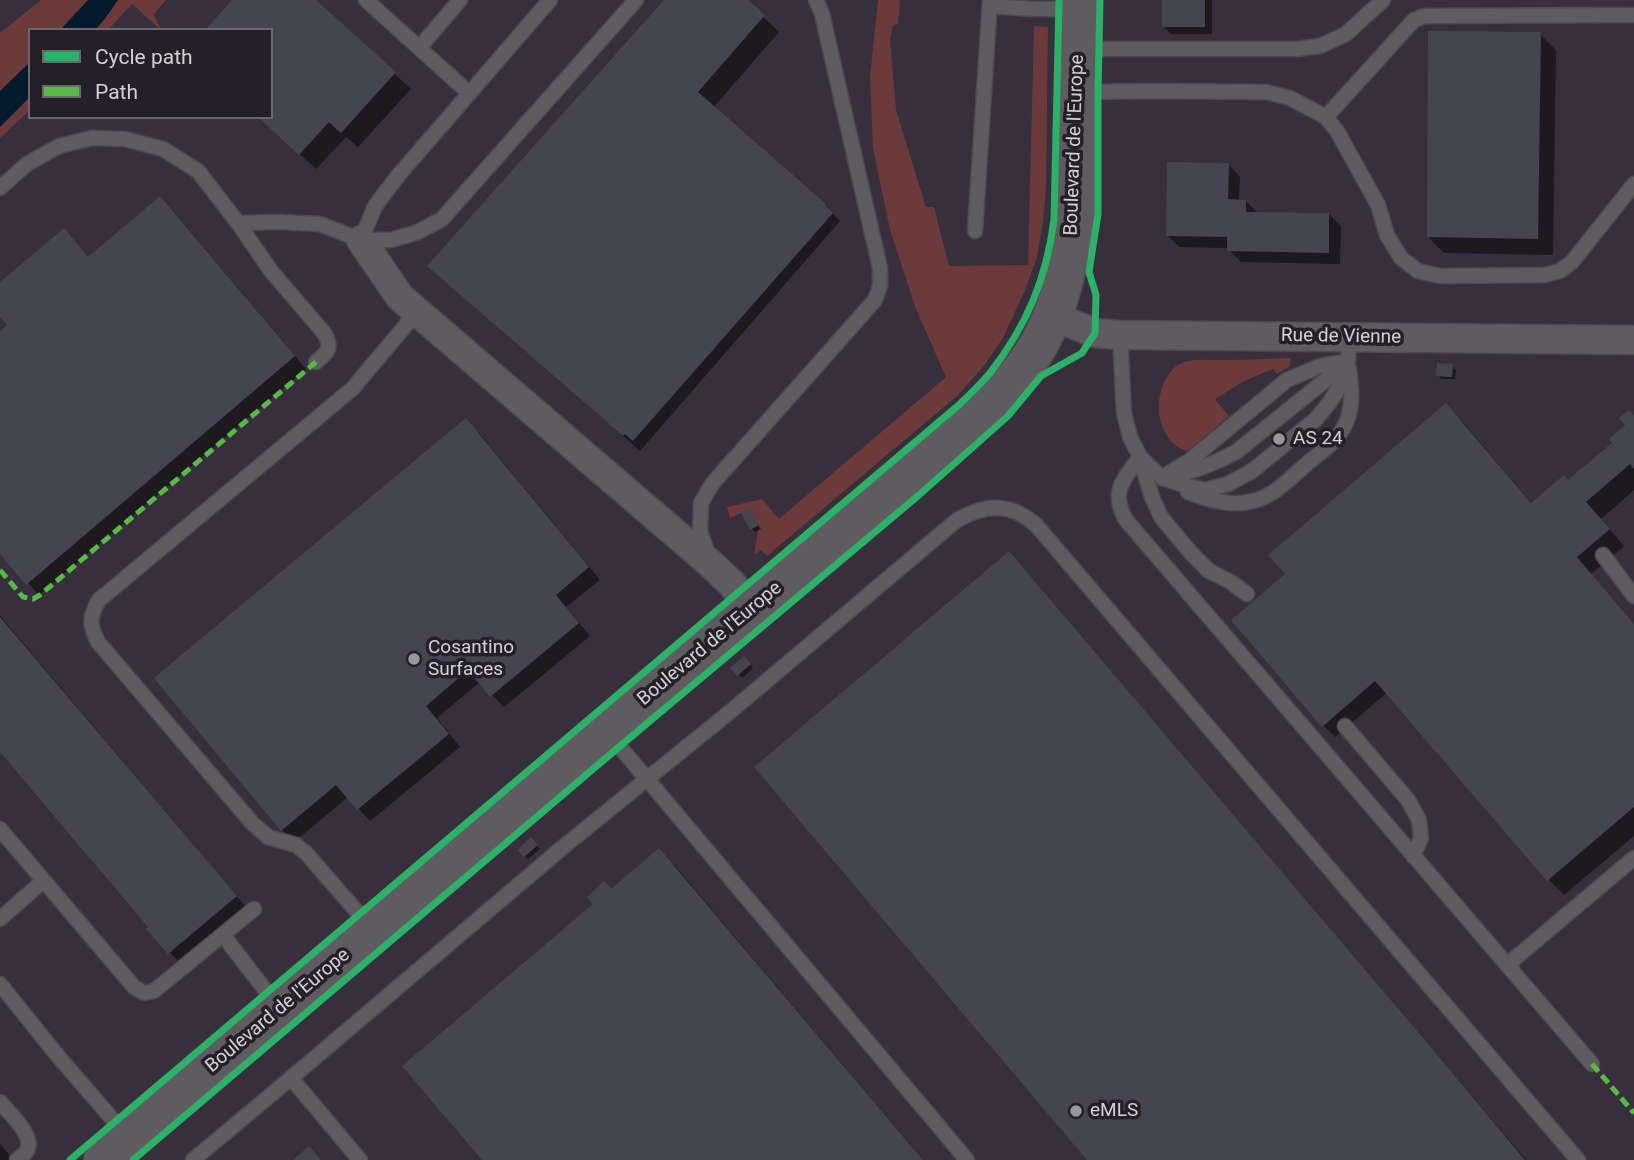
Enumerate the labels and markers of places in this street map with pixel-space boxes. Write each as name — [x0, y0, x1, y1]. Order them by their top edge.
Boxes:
place label: AS 24 — [1293, 428, 1343, 450]
marker: AS 24 — [1271, 431, 1287, 447]
place label: Cosantino Surfaces — [428, 637, 514, 681]
marker: Cosantino Surfaces — [406, 651, 422, 667]
place label: eMLS — [1090, 1100, 1138, 1122]
marker: eMLS — [1068, 1103, 1084, 1119]

